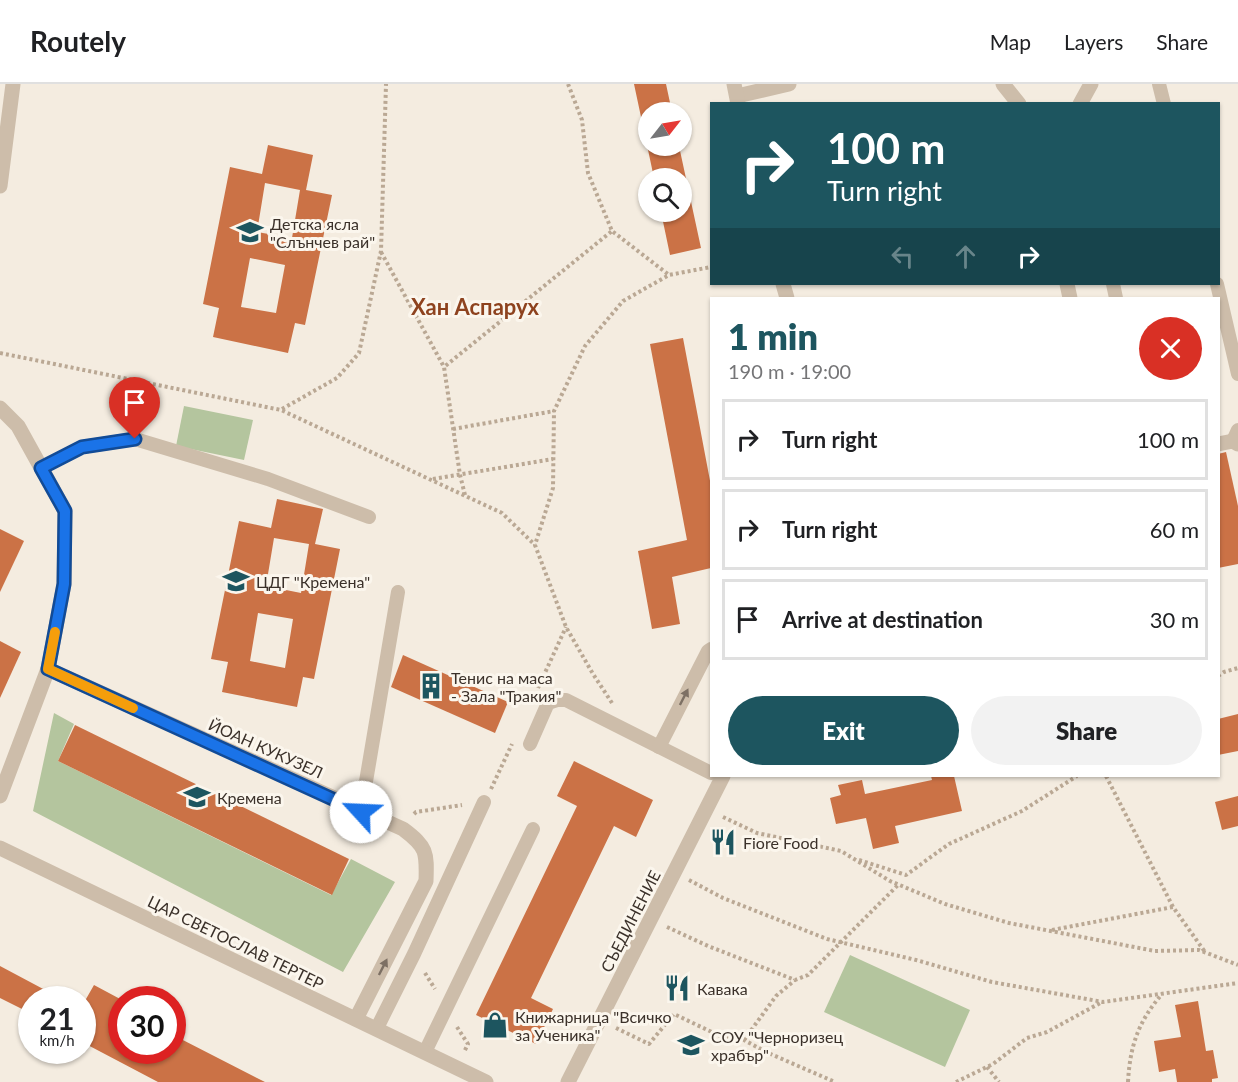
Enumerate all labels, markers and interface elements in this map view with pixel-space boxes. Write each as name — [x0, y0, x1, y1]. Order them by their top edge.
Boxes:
text: Routely — [30, 24, 126, 58]
text: Map — [990, 29, 1031, 54]
text: Layers — [1064, 29, 1123, 54]
text: Share — [1156, 29, 1208, 54]
north arrow — [638, 102, 692, 156]
map controls — [638, 102, 692, 222]
text: 100 m — [827, 123, 945, 173]
icon: right — [728, 126, 806, 204]
button: search — [638, 168, 692, 222]
text: Turn right — [827, 174, 942, 207]
place label: Детска ясла "Слънчев рай" — [270, 214, 375, 251]
school or university icon: Детска ясла "Слънчев рай" — [235, 217, 265, 247]
icon: left — [886, 240, 919, 273]
icon: ahead — [949, 240, 982, 273]
icon: right — [1012, 240, 1045, 273]
district label: Хан Аспарух — [411, 293, 540, 320]
text: 1 min — [728, 314, 818, 358]
button: close — [1139, 317, 1202, 380]
text: 190 m · 19:00 — [728, 359, 851, 383]
pin — [109, 377, 160, 439]
icon: arrive — [118, 386, 151, 419]
icon: right — [731, 423, 764, 456]
text: Turn right — [782, 426, 877, 453]
text: 100 m — [1137, 426, 1199, 453]
icon: right — [731, 513, 764, 546]
text: Turn right — [782, 516, 877, 543]
text: 60 m — [1150, 516, 1199, 543]
school or university icon: ЦДГ "Кремена" — [221, 566, 251, 596]
place label: ЦДГ "Кремена" — [256, 572, 370, 591]
icon: arrive — [731, 603, 764, 636]
text: Arrive at destination — [782, 606, 983, 633]
text: 30 m — [1150, 606, 1199, 633]
place label: Тенис на маса - Зала "Тракия" — [451, 668, 561, 705]
building icon: Тенис на маса - Зала "Тракия" — [416, 671, 446, 701]
one-way arrow — [680, 689, 689, 706]
button: Exit — [728, 696, 959, 765]
button: Share — [971, 696, 1202, 765]
street label: ЙОАН КУКУЗЕЛ — [206, 714, 326, 782]
position arrow — [329, 780, 393, 844]
school or university icon: Кремена — [182, 782, 212, 812]
place label: Кремена — [217, 788, 282, 807]
restaurant icon: Fiore Food — [708, 827, 738, 857]
place label: Fiore Food — [743, 833, 818, 852]
street label: СЪЕДИНЕНИЕ — [596, 867, 664, 975]
street label: ЦАР СВЕТОСЛАВ ТЕРТЕР — [145, 891, 327, 993]
one-way arrow — [378, 959, 387, 976]
restaurant icon: Кавака — [662, 973, 692, 1003]
place label: Кавака — [697, 979, 748, 998]
speed limit sign: 30 — [108, 986, 186, 1064]
text: 21 — [40, 1000, 74, 1036]
place label: Книжарница "Всичко за Ученика" — [515, 1007, 672, 1044]
shop icon: Книжарница "Всичко за Ученика" — [480, 1010, 510, 1040]
place label: СОУ "Черноризец храбър" — [711, 1027, 843, 1064]
school or university icon: СОУ "Черноризец храбър" — [676, 1030, 706, 1060]
text: km/h — [39, 1031, 75, 1049]

